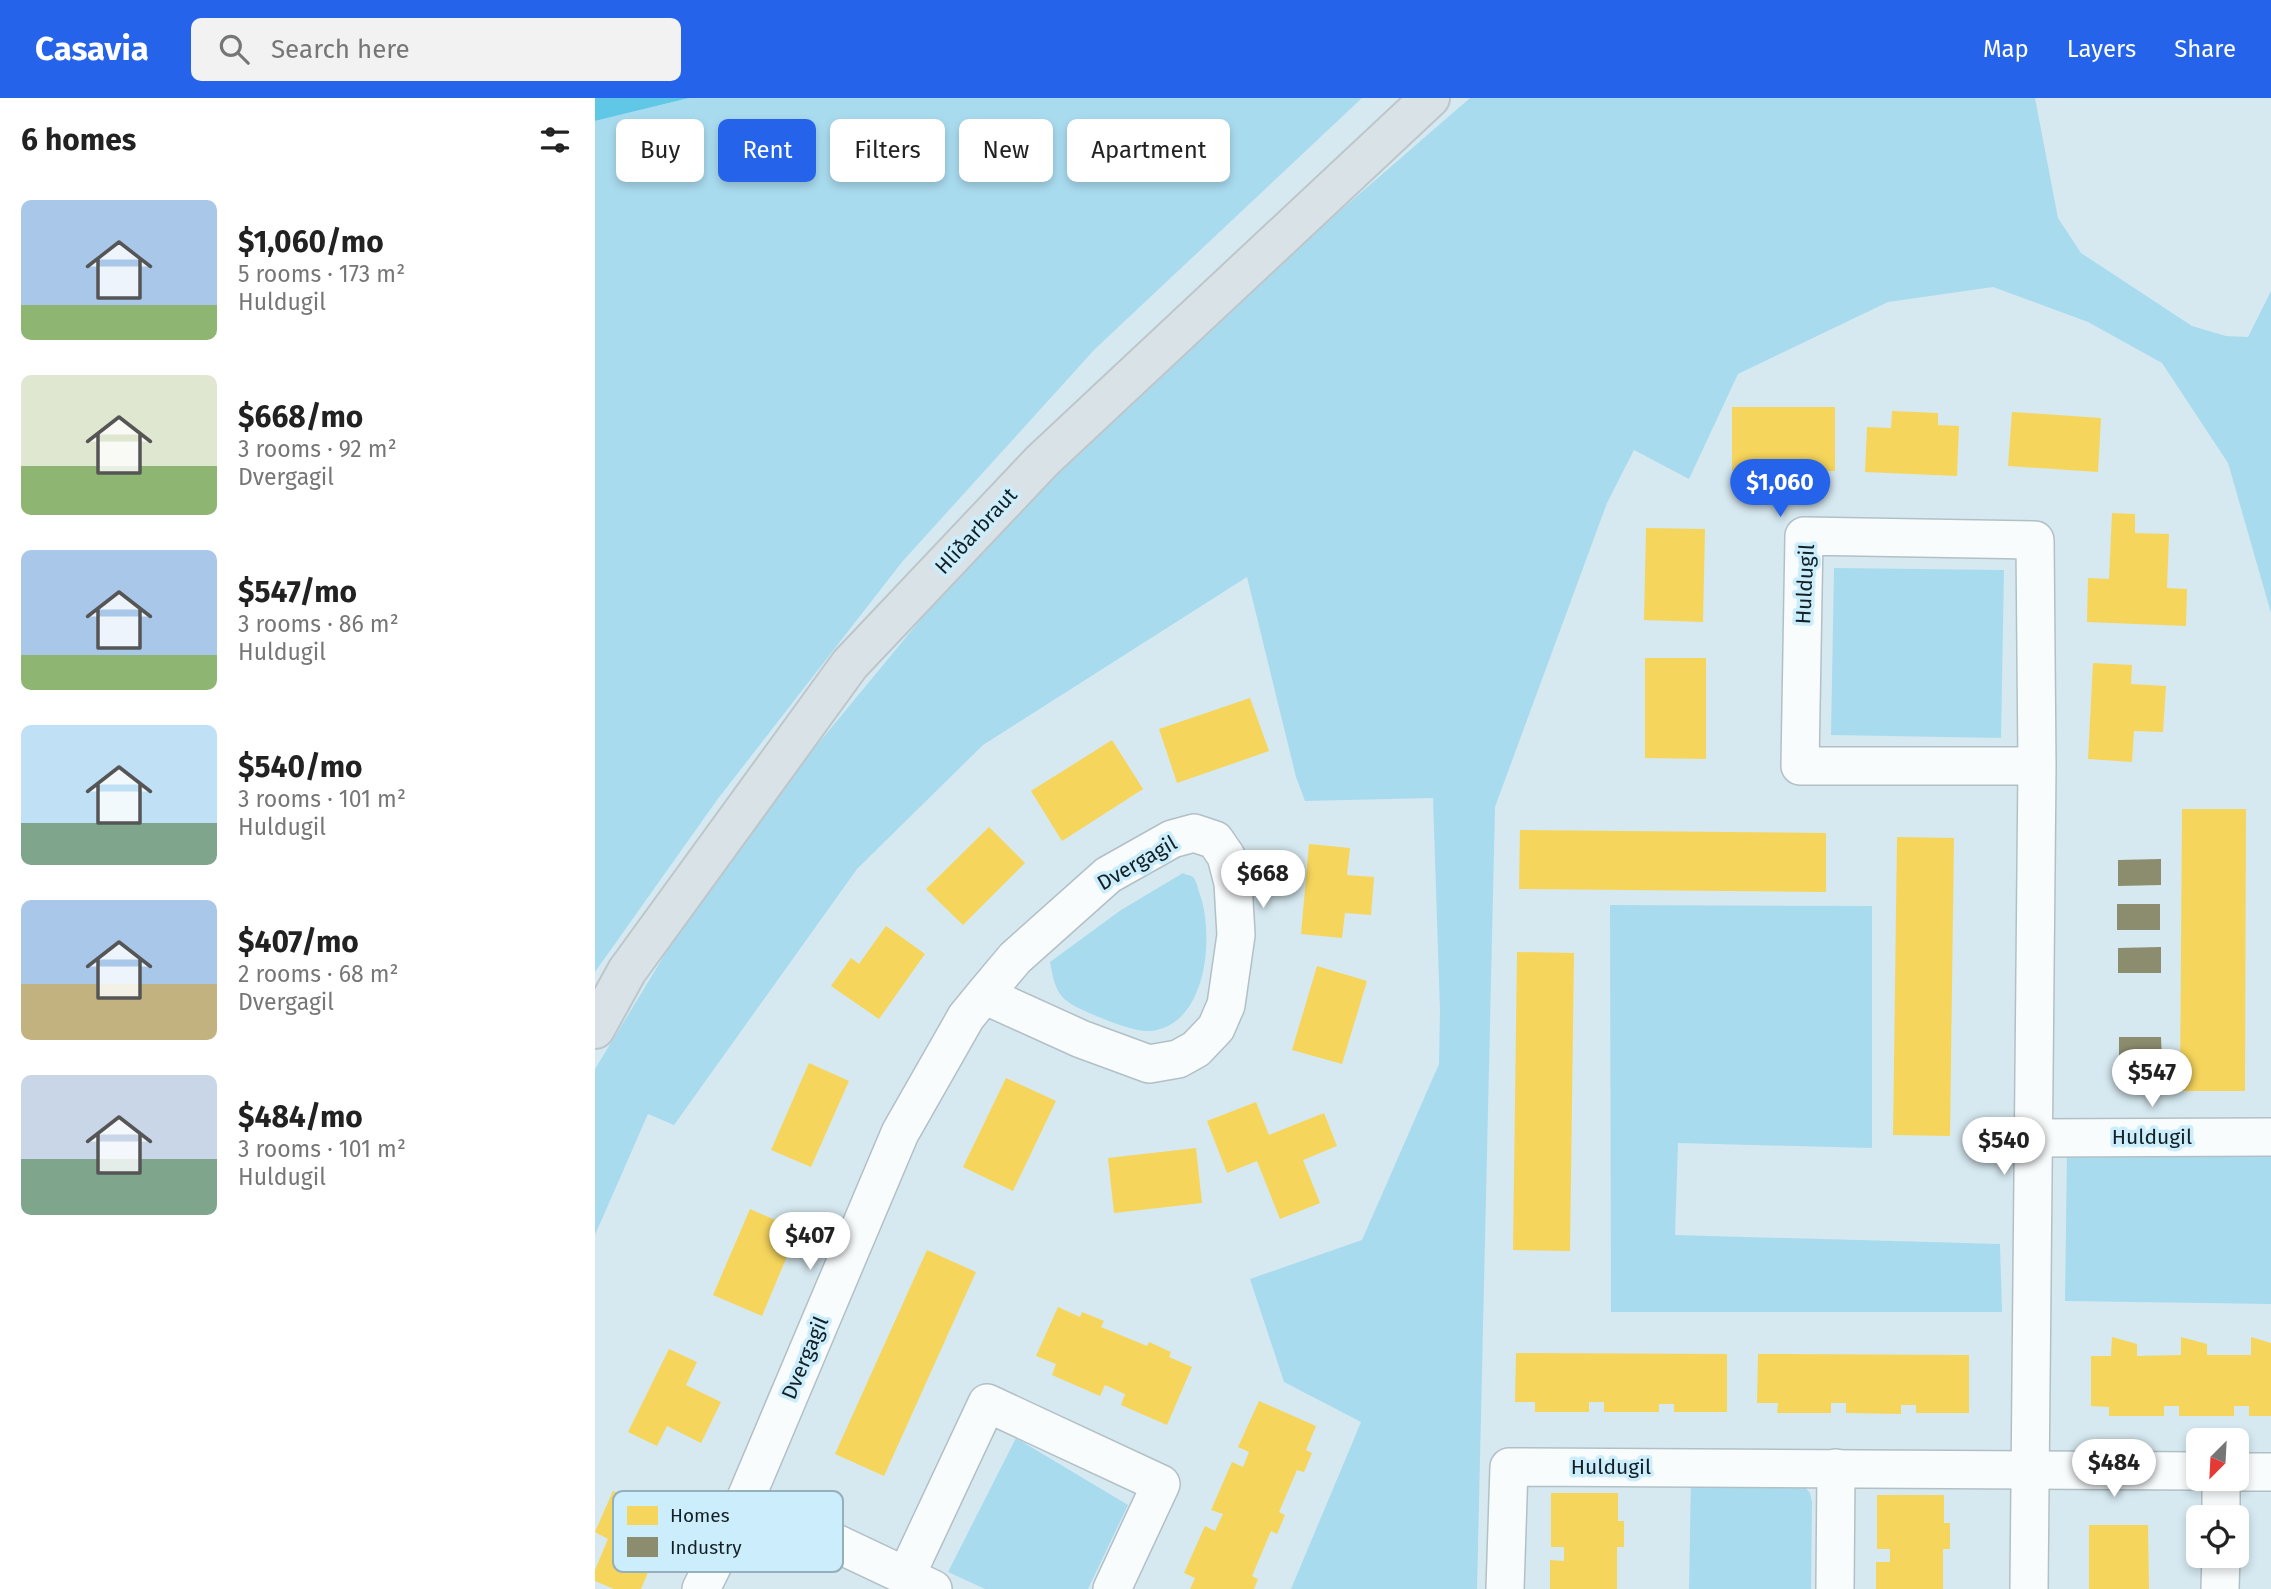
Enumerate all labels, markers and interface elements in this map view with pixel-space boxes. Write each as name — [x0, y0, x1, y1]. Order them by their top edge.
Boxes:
search box — [191, 18, 681, 81]
text: Casavia — [35, 29, 149, 69]
icon: search — [215, 30, 253, 68]
text: Search here — [271, 34, 410, 65]
text: Map — [1983, 35, 2029, 63]
text: Layers — [2067, 35, 2136, 63]
text: Share — [2174, 35, 2236, 63]
chip: Buy — [616, 119, 704, 182]
chip: Rent — [718, 119, 816, 182]
chip: Filters — [830, 119, 945, 182]
chip: New — [959, 119, 1053, 182]
chip: Apartment — [1067, 119, 1230, 182]
icon: filters — [536, 121, 574, 159]
text: 6 homes — [21, 122, 136, 158]
text: $1,060/mo — [238, 224, 384, 260]
icon: home — [77, 228, 161, 312]
text: 5 rooms · 173 m² — [238, 260, 405, 288]
text: Huldugil — [238, 288, 326, 316]
text: $668/mo — [238, 399, 363, 435]
icon: home — [77, 403, 161, 487]
text: 3 rooms · 92 m² — [238, 435, 397, 463]
pin: $1,060 — [1723, 460, 1837, 519]
text: Dvergagil — [238, 463, 334, 491]
text: $1,060 — [1746, 468, 1814, 496]
street label: Hlíðarbraut — [929, 482, 1023, 580]
street label: Huldugil — [1790, 543, 1820, 625]
text: $547/mo — [238, 574, 357, 610]
icon: home — [77, 578, 161, 662]
text: 3 rooms · 86 m² — [238, 610, 399, 638]
text: Huldugil — [238, 638, 326, 666]
text: $540/mo — [238, 749, 363, 785]
icon: home — [77, 753, 161, 837]
text: 3 rooms · 101 m² — [238, 785, 406, 813]
text: Huldugil — [238, 813, 326, 841]
street label: Dvergagil — [1093, 830, 1181, 896]
pin: $668 — [1222, 850, 1304, 910]
text: $668 — [1237, 859, 1289, 887]
text: $407/mo — [238, 924, 359, 960]
icon: home — [77, 928, 161, 1012]
text: 2 rooms · 68 m² — [238, 960, 399, 988]
text: Dvergagil — [238, 988, 334, 1016]
pin: $547 — [2111, 1049, 2193, 1109]
text: $547 — [2128, 1058, 2176, 1086]
text: $484/mo — [238, 1099, 363, 1135]
icon: home — [77, 1103, 161, 1187]
pin: $540 — [1963, 1118, 2045, 1177]
street label: Huldugil — [2112, 1124, 2192, 1150]
text: $540 — [1978, 1126, 2030, 1154]
text: 3 rooms · 101 m² — [238, 1135, 406, 1163]
text: Huldugil — [238, 1163, 326, 1191]
pin: $407 — [769, 1212, 851, 1272]
text: $407 — [785, 1221, 835, 1249]
street label: Dvergagil — [776, 1313, 834, 1403]
north arrow — [2186, 1428, 2249, 1491]
map controls — [2186, 1428, 2249, 1568]
pin: $484 — [2073, 1440, 2155, 1499]
text: $484 — [2088, 1448, 2140, 1476]
street label: Huldugil — [1571, 1454, 1651, 1480]
legend — [613, 1491, 843, 1572]
text: Homes — [670, 1504, 730, 1527]
button: locate — [2186, 1505, 2249, 1568]
text: Industry — [670, 1536, 742, 1559]

